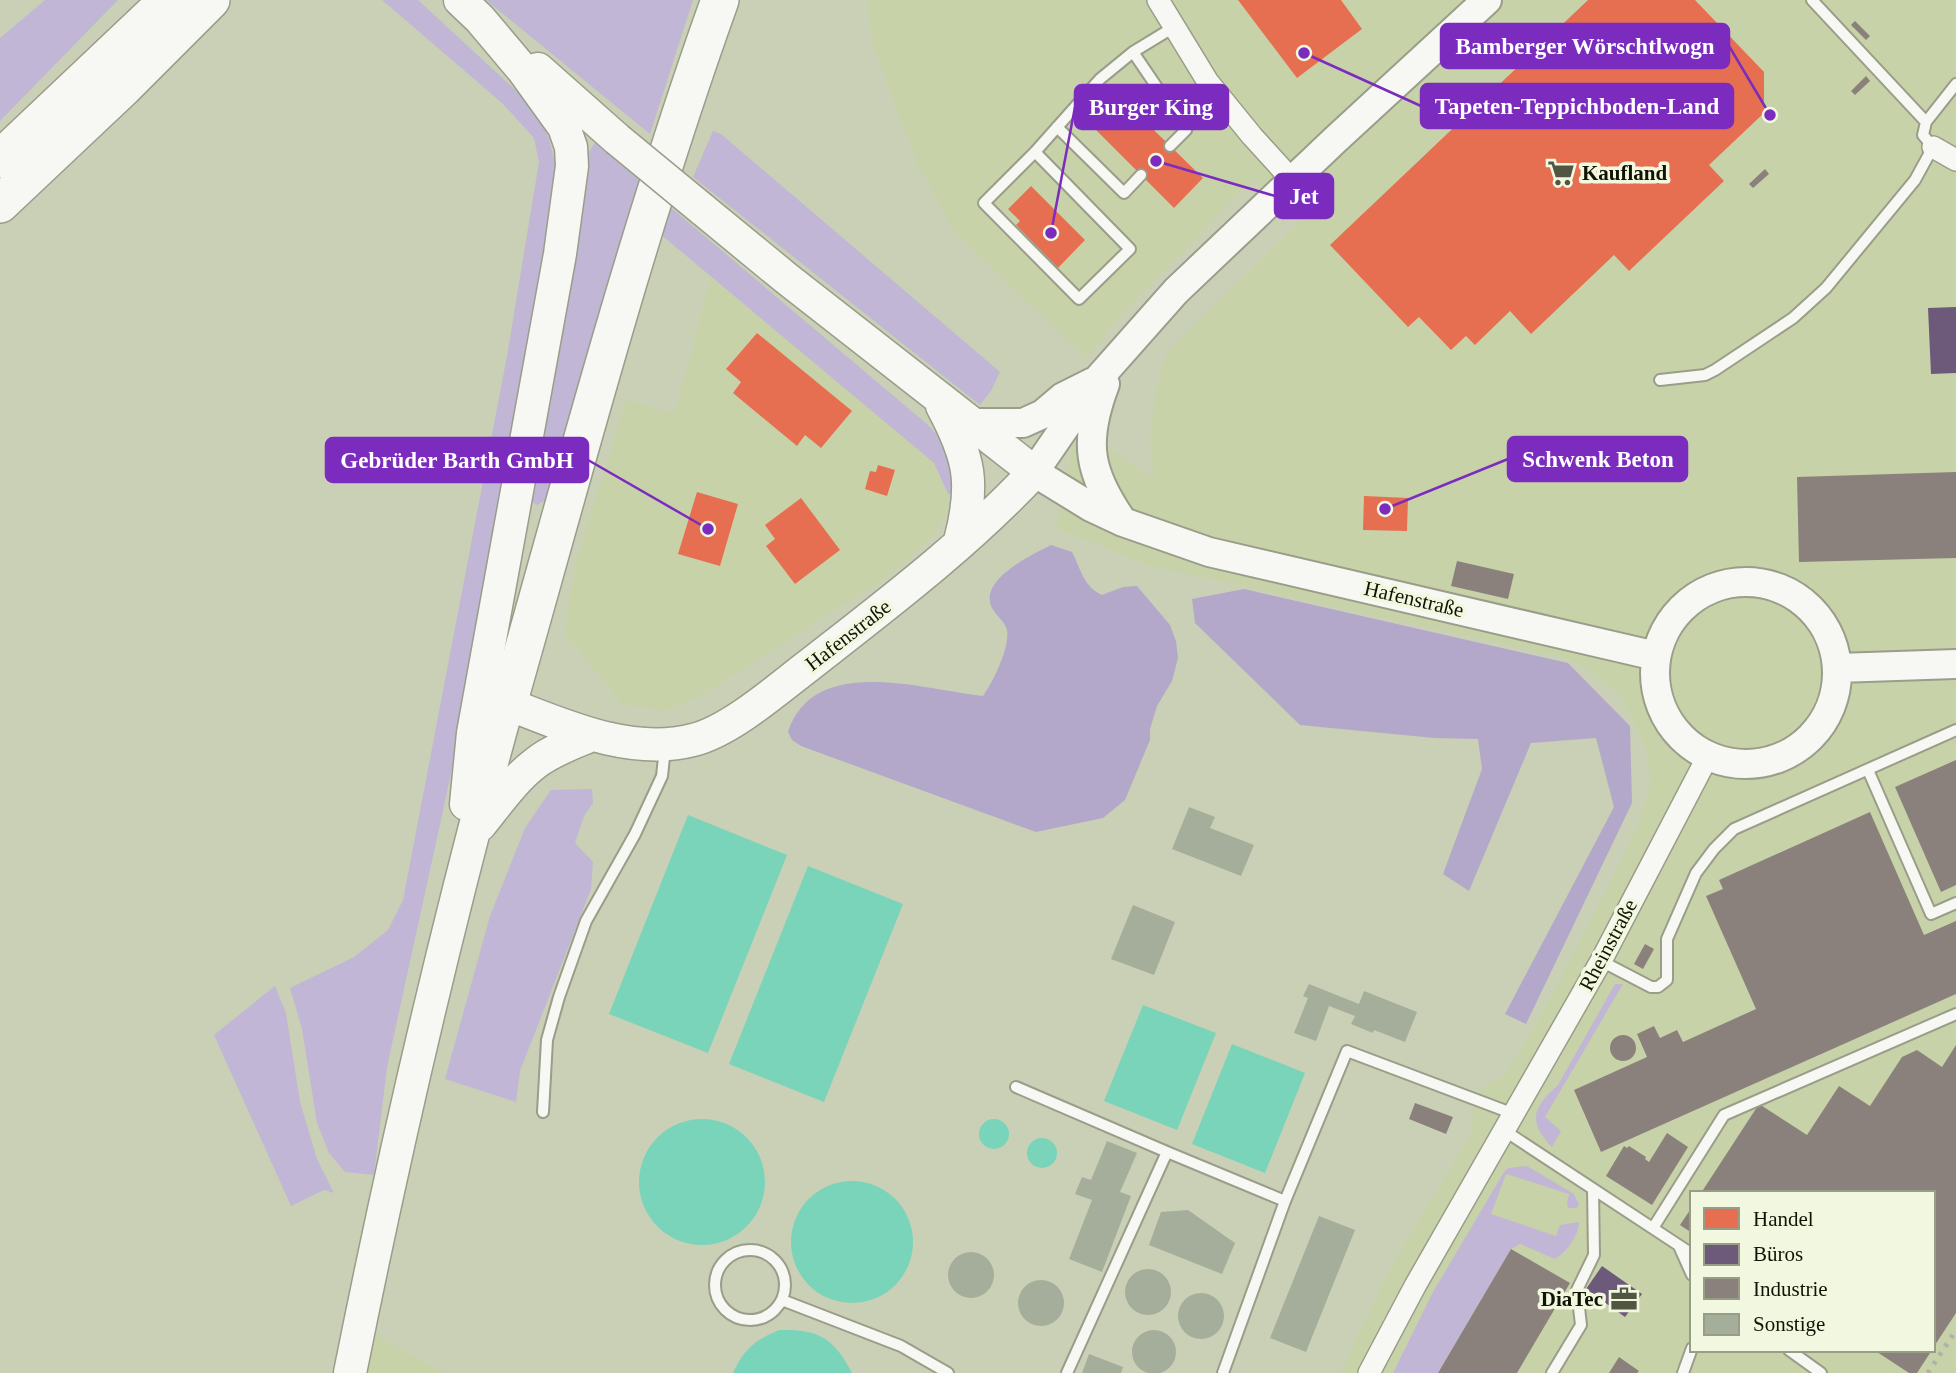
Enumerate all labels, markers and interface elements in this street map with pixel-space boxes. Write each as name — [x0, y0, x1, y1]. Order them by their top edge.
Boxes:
callout: Bamberger Wörschtlwogn — [1441, 24, 1729, 68]
text: Bamberger Wörschtlwogn — [1455, 34, 1715, 59]
callout: Tapeten-Teppichboden-Land — [1421, 84, 1733, 128]
callout: Burger King — [1075, 85, 1228, 129]
text: Tapeten-Teppichboden-Land — [1435, 94, 1720, 119]
text: Burger King — [1089, 95, 1214, 120]
supermarket icon: Kaufland — [1546, 158, 1576, 188]
place label: Kaufland — [1582, 161, 1668, 185]
callout: Jet — [1275, 174, 1333, 218]
text: Jet — [1289, 184, 1319, 209]
callout: Schwenk Beton — [1508, 437, 1687, 481]
callout: Gebrüder Barth GmbH — [326, 438, 588, 482]
text: Schwenk Beton — [1522, 447, 1674, 472]
text: Gebrüder Barth GmbH — [340, 448, 574, 473]
street label: Hafenstraße — [1362, 576, 1466, 622]
street label: Hafenstraße — [801, 594, 895, 676]
street label: Rheinstraße — [1574, 895, 1642, 995]
legend — [1690, 1191, 1935, 1352]
text: Handel — [1753, 1207, 1814, 1231]
text: Büros — [1753, 1242, 1803, 1266]
text: Industrie — [1753, 1277, 1828, 1301]
office icon: DiaTec — [1609, 1284, 1639, 1314]
place label: DiaTec — [1541, 1287, 1603, 1311]
text: Sonstige — [1753, 1312, 1825, 1336]

